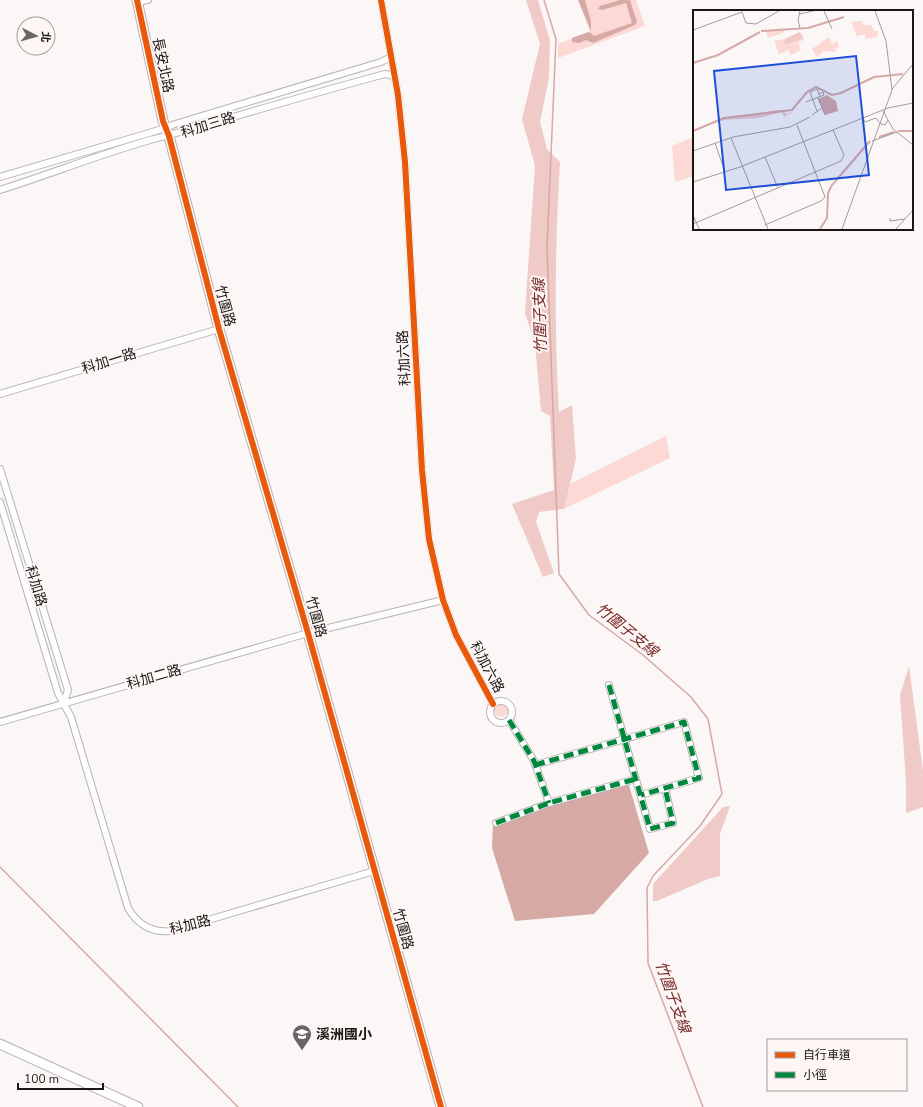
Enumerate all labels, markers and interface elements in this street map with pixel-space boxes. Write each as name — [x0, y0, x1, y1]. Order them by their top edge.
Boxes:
inset map — [693, 10, 913, 230]
north arrow — [16, 16, 56, 56]
text: 北 — [37, 31, 53, 43]
street label: 長安北路 — [148, 36, 178, 94]
street label: 科加三路 — [178, 108, 238, 142]
water label: 竹圍子支線 — [529, 276, 551, 354]
street label: 竹圍路 — [210, 283, 240, 329]
street label: 科加六路 — [393, 330, 415, 386]
street label: 科加一路 — [79, 344, 139, 378]
street label: 科加路 — [21, 563, 51, 609]
street label: 竹圍路 — [301, 594, 331, 640]
water label: 竹圍子支線 — [592, 599, 664, 663]
street label: 科加六路 — [465, 638, 509, 696]
street label: 科加二路 — [124, 660, 184, 694]
street label: 竹圍路 — [388, 906, 418, 952]
street label: 科加路 — [167, 911, 213, 939]
water label: 竹圍子支線 — [651, 958, 696, 1038]
school or university icon: 溪洲國小 — [291, 1023, 313, 1051]
place label: 溪洲國小 — [316, 1025, 372, 1044]
legend — [767, 1039, 907, 1091]
text: 自行車道 — [803, 1047, 851, 1063]
scale bar — [18, 1065, 103, 1091]
text: 小徑 — [803, 1067, 827, 1083]
text: 100 m — [24, 1071, 59, 1087]

